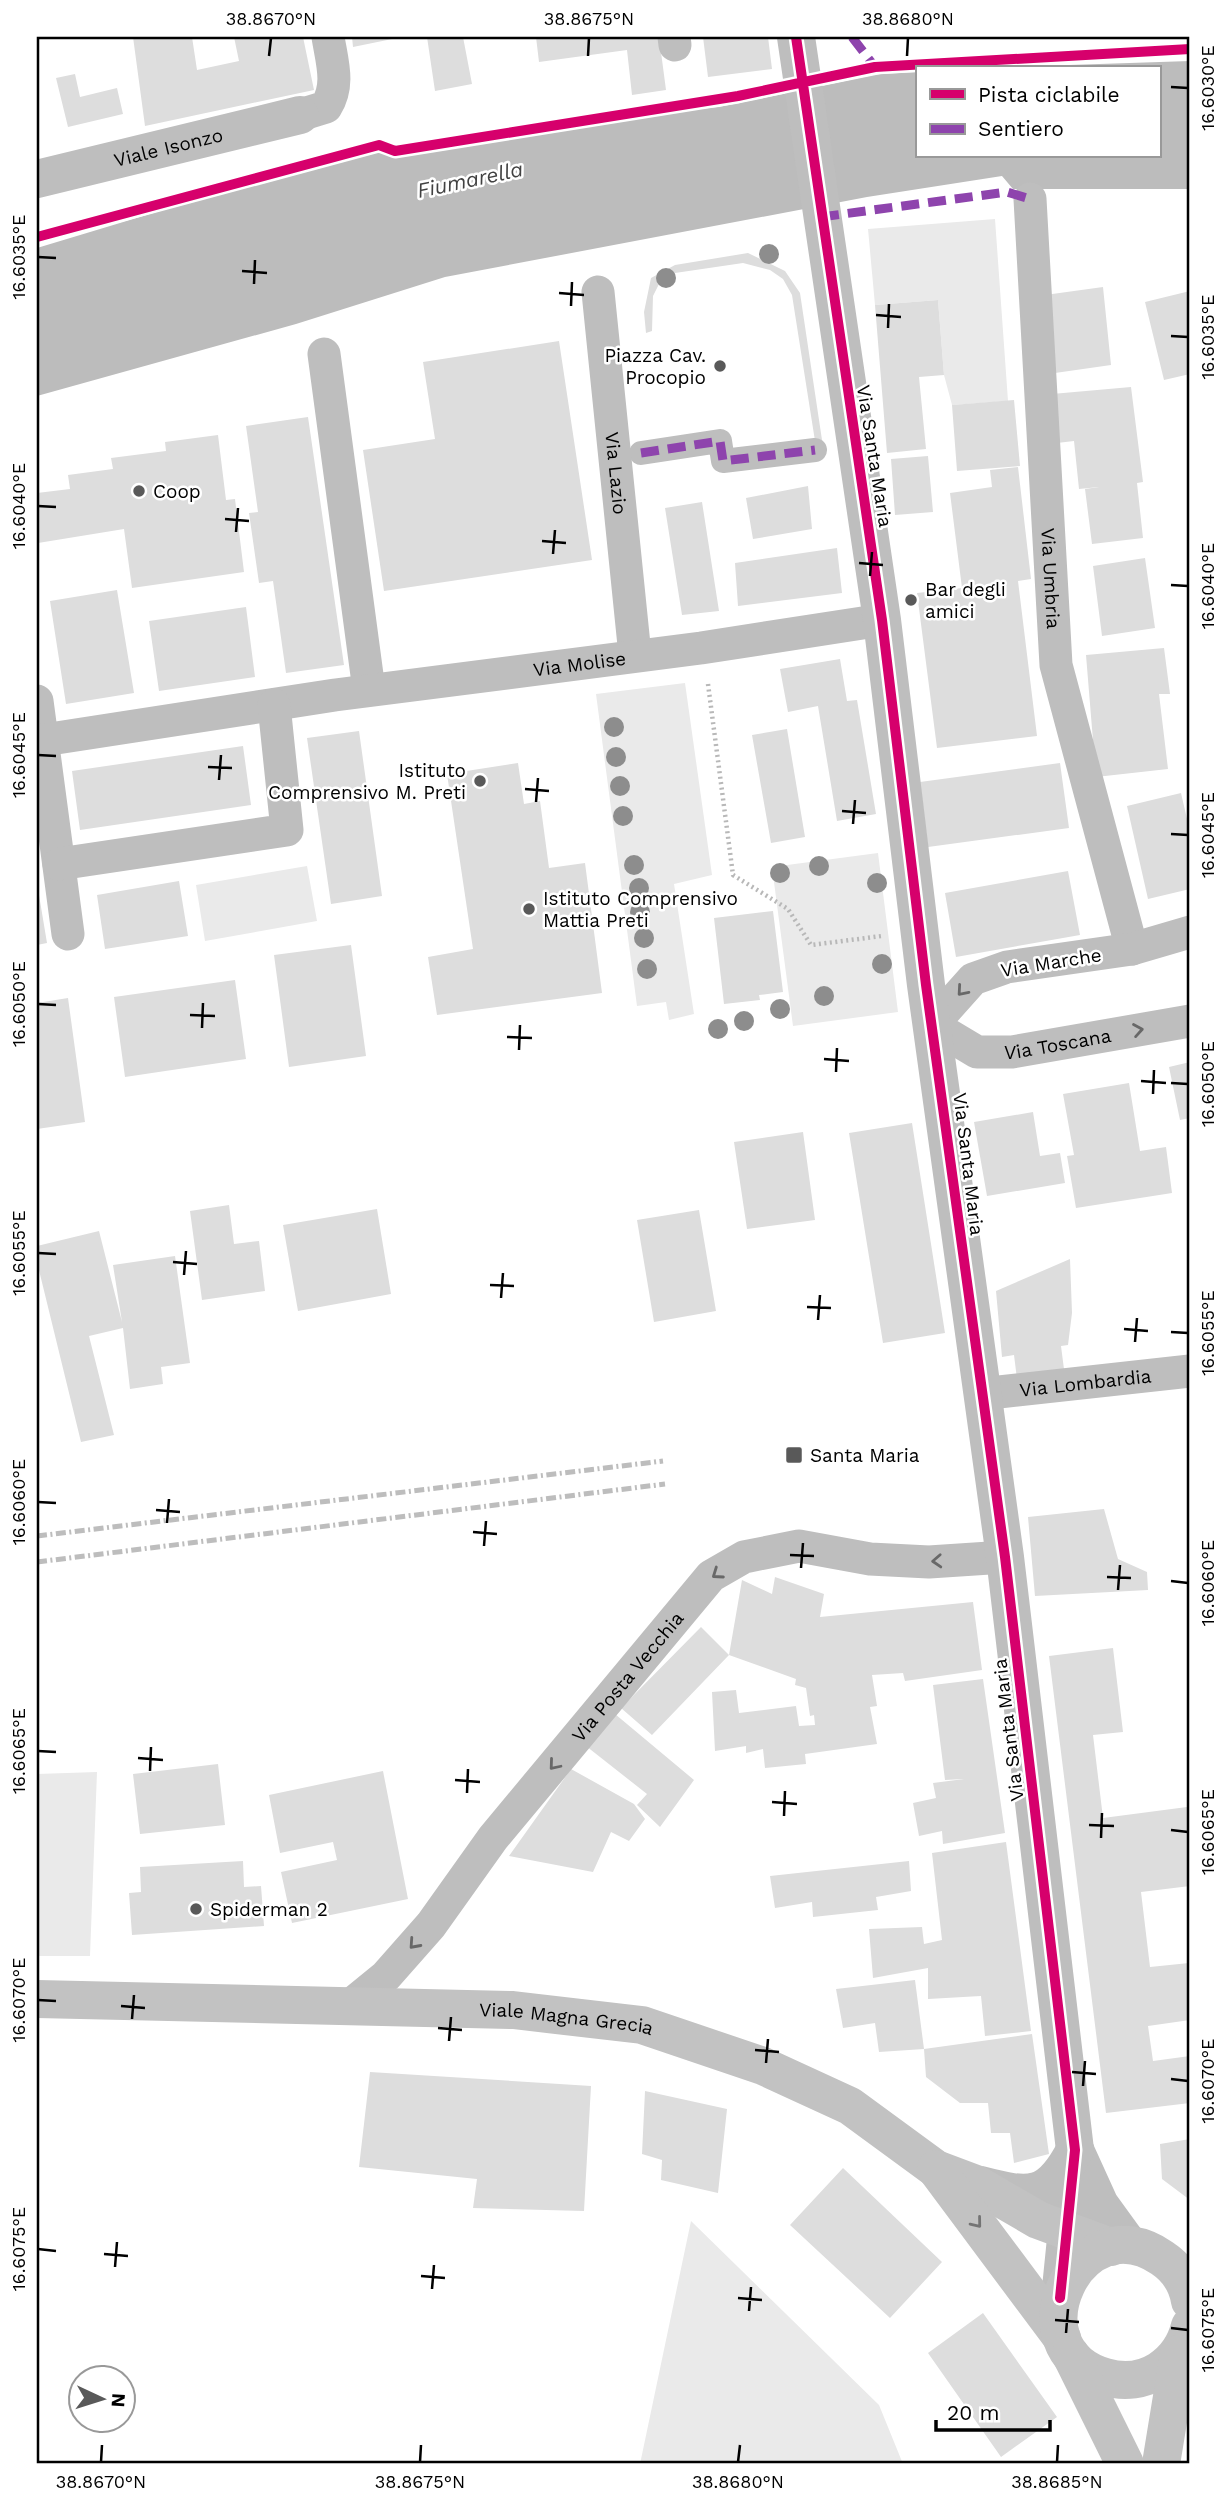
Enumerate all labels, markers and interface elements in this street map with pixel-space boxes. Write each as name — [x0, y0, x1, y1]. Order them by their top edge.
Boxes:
text: 38.8670°N — [226, 8, 316, 29]
text: 38.8675°N — [544, 8, 634, 29]
text: 38.8680°N — [862, 8, 954, 29]
text: 16.6030°E — [1197, 45, 1218, 131]
legend — [916, 66, 1160, 158]
text: Pista ciclabile — [978, 82, 1120, 107]
text: Sentiero — [978, 116, 1064, 141]
street label: Viale Isonzo — [111, 123, 225, 172]
water label: Fiumarella — [414, 156, 525, 203]
text: 16.6035°E — [8, 215, 29, 300]
text: 16.6035°E — [1197, 295, 1218, 380]
place label: Piazza Cav. Procopio — [605, 344, 706, 389]
marker: Piazza Cav. Procopio — [712, 358, 728, 374]
street label: Via Santa Maria — [852, 383, 897, 529]
street label: Via Lazio — [600, 431, 632, 516]
text: 16.6040°E — [8, 463, 29, 549]
place label: Coop — [153, 480, 201, 503]
marker: Coop — [131, 483, 147, 499]
street label: Via Umbria — [1036, 527, 1065, 630]
text: 16.6040°E — [1197, 543, 1218, 629]
place label: Bar degli amici — [925, 578, 1006, 623]
marker: Bar degli amici — [903, 592, 919, 608]
street label: Via Molise — [532, 647, 627, 681]
text: 16.6045°E — [8, 712, 29, 798]
place label: Istituto Comprensivo M. Preti — [268, 759, 466, 804]
marker: Istituto Comprensivo M. Preti — [472, 773, 488, 789]
text: 16.6045°E — [1197, 792, 1218, 878]
place label: Istituto Comprensivo Mattia Preti — [543, 887, 738, 932]
marker: Istituto Comprensivo Mattia Preti — [521, 901, 537, 917]
street label: Via Marche — [999, 943, 1103, 982]
text: 16.6050°E — [8, 961, 29, 1047]
one-way arrow — [958, 983, 970, 996]
one-way arrow — [1132, 1023, 1144, 1038]
street label: Via Toscana — [1004, 1024, 1113, 1064]
text: 16.6050°E — [1197, 1041, 1218, 1127]
street label: Via Santa Maria — [948, 1091, 989, 1237]
text: 16.6055°E — [8, 1210, 29, 1296]
text: 16.6055°E — [1197, 1290, 1218, 1376]
street label: Via Lombardia — [1018, 1364, 1153, 1402]
place label: Santa Maria — [810, 1444, 920, 1467]
marker: Santa Maria — [784, 1445, 804, 1465]
text: 16.6060°E — [8, 1459, 29, 1545]
text: 16.6060°E — [1197, 1540, 1218, 1626]
one-way arrow — [931, 1554, 942, 1569]
one-way arrow — [712, 1566, 725, 1578]
street label: Via Posta Vecchia — [567, 1607, 689, 1747]
street label: Via Santa Maria — [988, 1657, 1029, 1803]
text: 16.6065°E — [8, 1708, 29, 1794]
one-way arrow — [549, 1758, 562, 1770]
text: 16.6065°E — [1197, 1789, 1218, 1875]
place label: Spiderman 2 — [210, 1898, 328, 1921]
marker: Spiderman 2 — [188, 1901, 204, 1917]
one-way arrow — [410, 1936, 422, 1949]
text: 16.6070°E — [8, 1958, 29, 2042]
street label: Viale Magna Grecia — [479, 1998, 657, 2040]
text: 16.6070°E — [1197, 2039, 1218, 2123]
text: 16.6075°E — [8, 2207, 29, 2291]
one-way arrow — [969, 2215, 982, 2227]
text: 16.6075°E — [1197, 2288, 1218, 2372]
north arrow — [66, 2364, 136, 2434]
scale bar — [936, 2389, 1050, 2433]
text: N — [106, 2392, 130, 2408]
text: 20 m — [947, 2400, 999, 2425]
text: 38.8670°N — [56, 2471, 146, 2492]
text: 38.8675°N — [375, 2471, 465, 2492]
text: 38.8680°N — [692, 2471, 784, 2492]
text: 38.8685°N — [1011, 2471, 1103, 2492]

